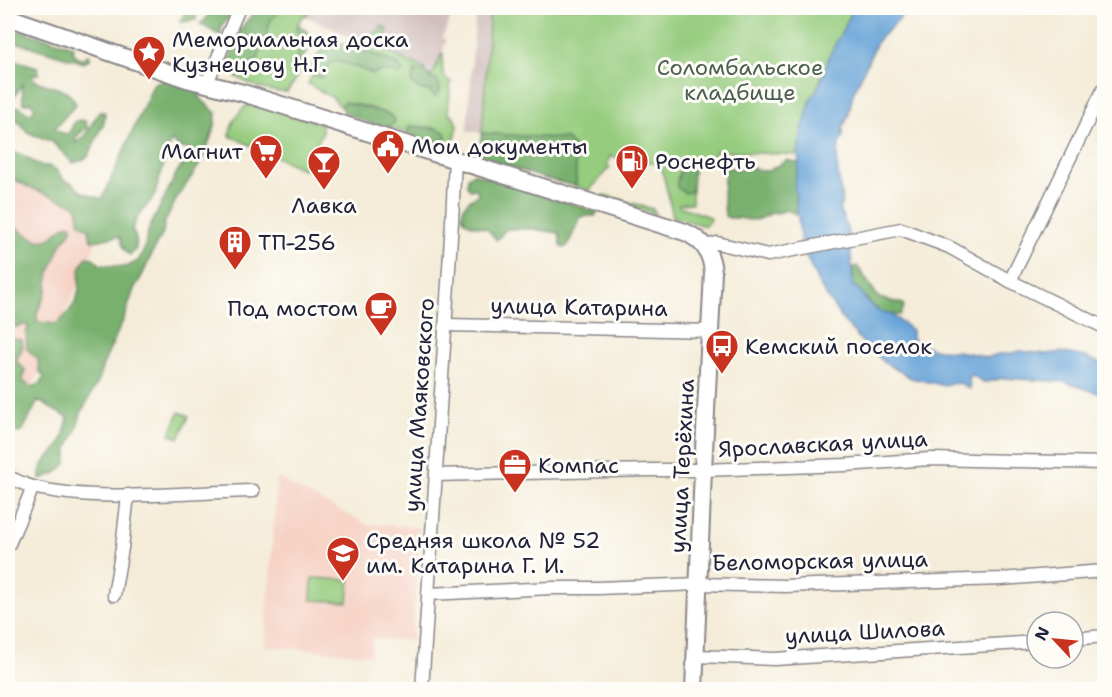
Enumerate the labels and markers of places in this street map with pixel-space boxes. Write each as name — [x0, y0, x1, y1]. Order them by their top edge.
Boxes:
place label: Мемориальная доска Кузнецову Н.Г. — [172, 25, 409, 79]
place icon: Мемориальная доска Кузнецову Н.Г. — [131, 34, 167, 81]
public building icon: Мои документы — [370, 128, 406, 175]
place label: Мои документы — [411, 132, 588, 161]
supermarket icon: Магнит — [248, 133, 284, 180]
place label: Магнит — [161, 137, 244, 166]
fuel station icon: Роснефть — [614, 143, 650, 190]
bar icon: Лавка — [306, 144, 342, 191]
place label: Роснефть — [655, 147, 756, 176]
place label: Лавка — [291, 191, 357, 220]
building icon: ТП-256 — [217, 224, 253, 271]
place label: ТП-256 — [258, 228, 336, 257]
cafe icon: Под мостом — [363, 290, 399, 337]
place label: Под мостом — [228, 294, 358, 323]
bus stop icon: Кемский поселок — [704, 328, 740, 375]
place label: Кемский поселок — [745, 332, 932, 361]
office icon: Компас — [497, 447, 533, 494]
place label: Компас — [538, 451, 619, 480]
place label: Средняя школа № 52 им. Катарина Г. И. — [366, 526, 600, 580]
school or university icon: Средняя школа № 52 им. Катарина Г. И. — [325, 535, 361, 582]

